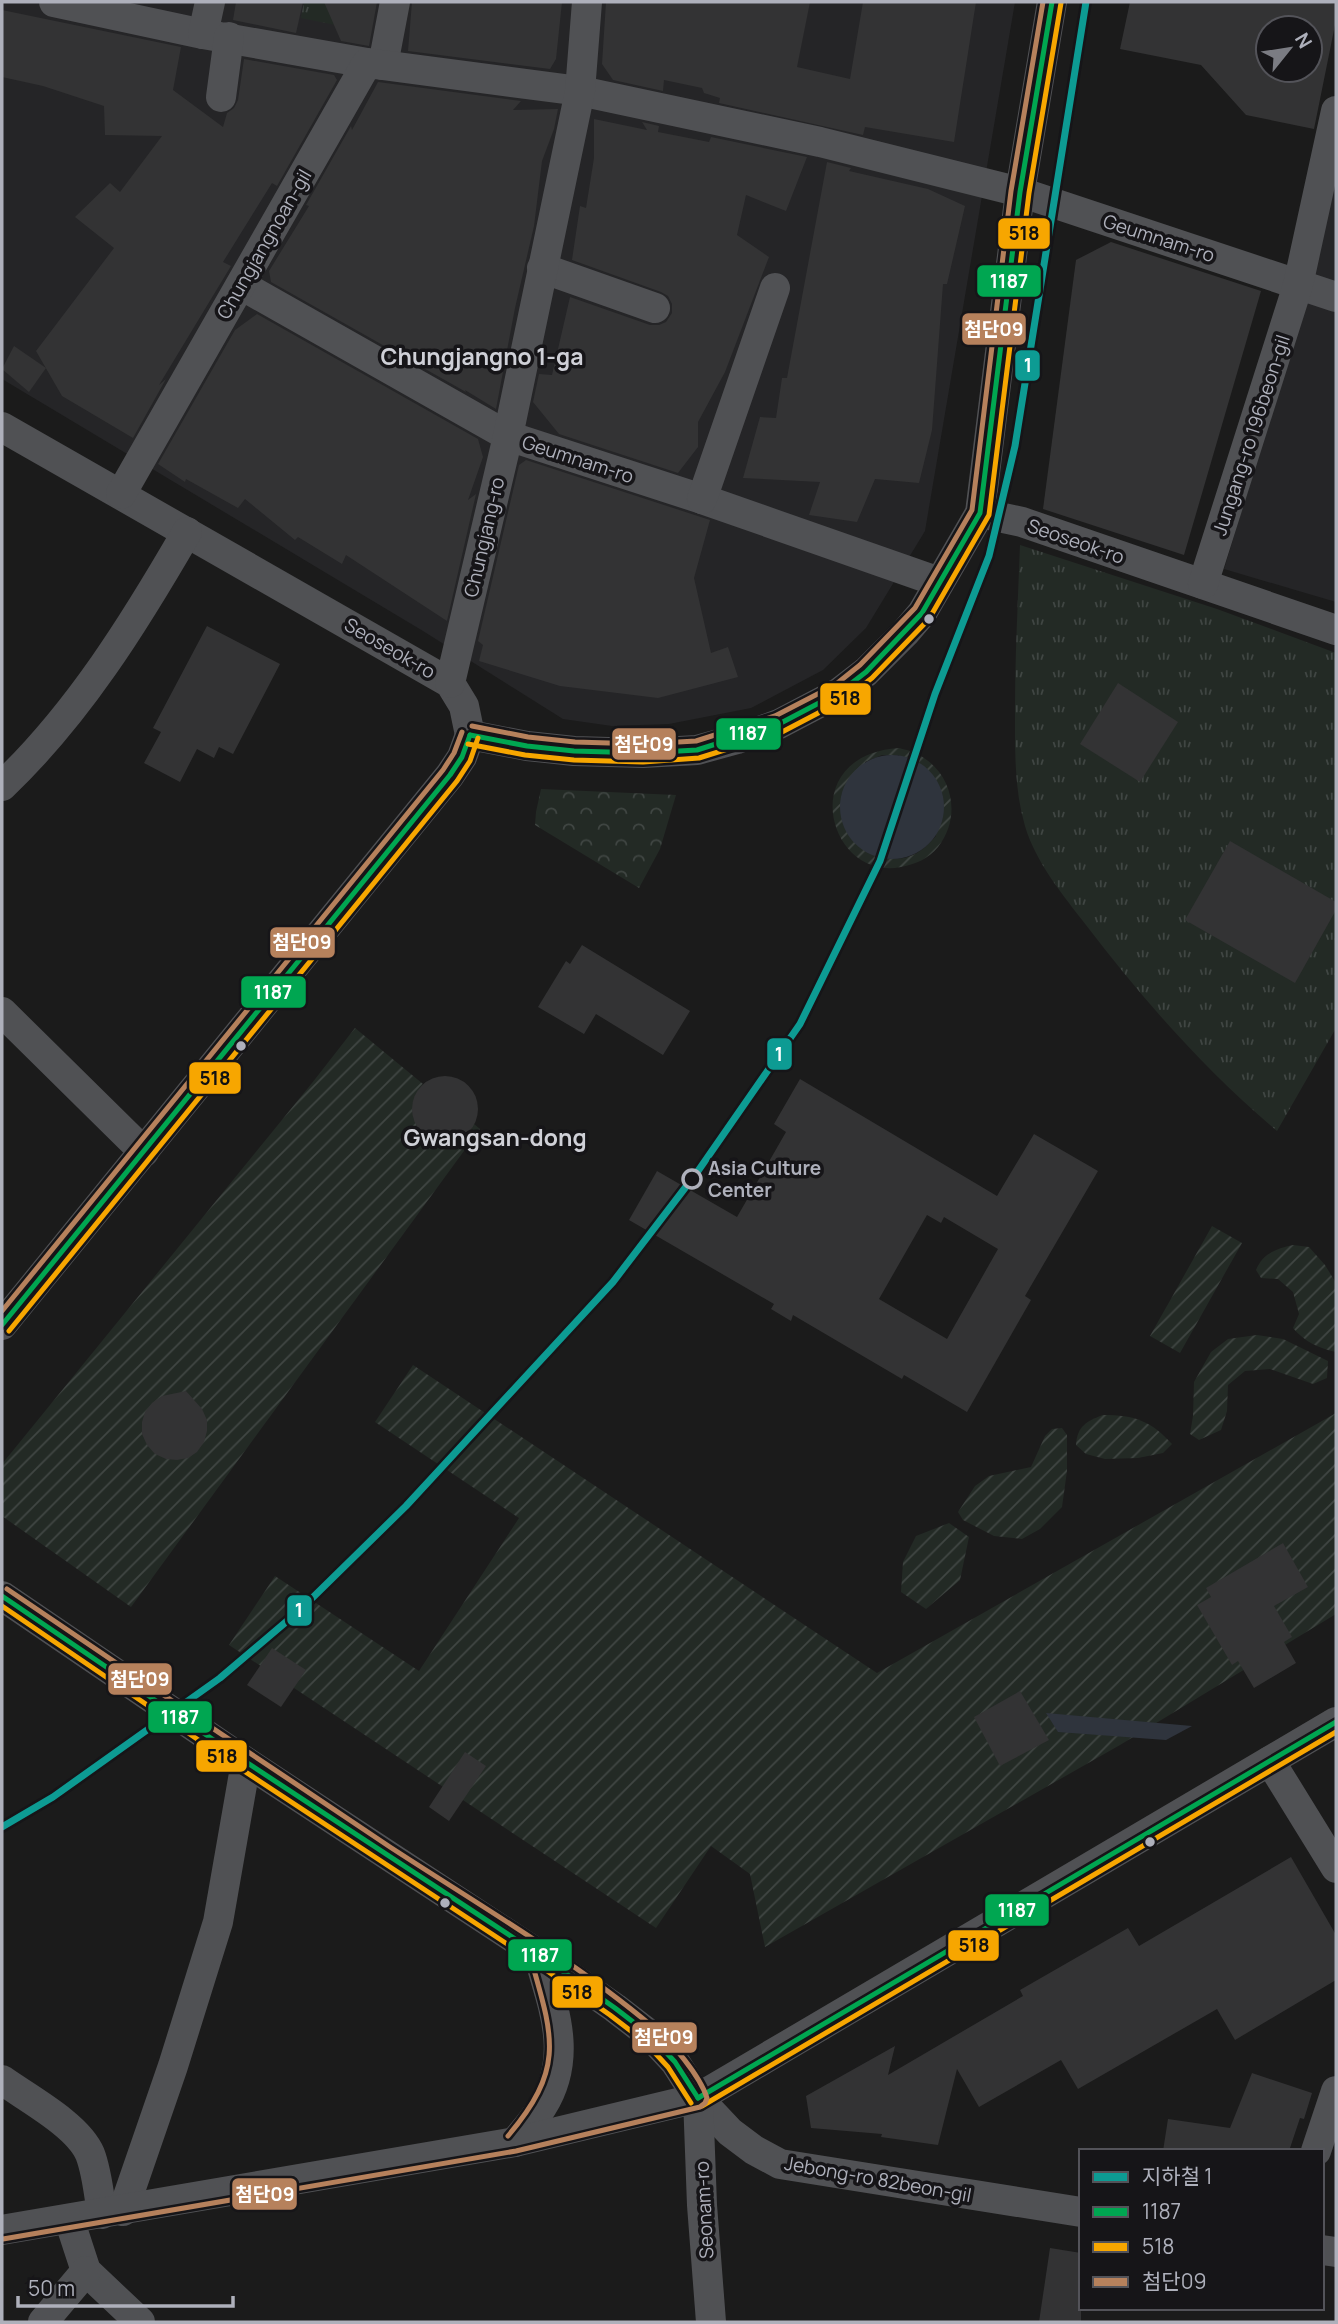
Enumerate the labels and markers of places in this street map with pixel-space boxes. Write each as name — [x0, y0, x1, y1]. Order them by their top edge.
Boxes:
unlabelled marker — [922, 612, 936, 626]
unlabelled marker — [234, 1039, 248, 1053]
place label: Asia Culture Center — [708, 1155, 821, 1203]
marker: Asia Culture Center — [682, 1169, 702, 1189]
unlabelled marker — [1143, 1835, 1157, 1849]
unlabelled marker — [438, 1896, 452, 1910]

